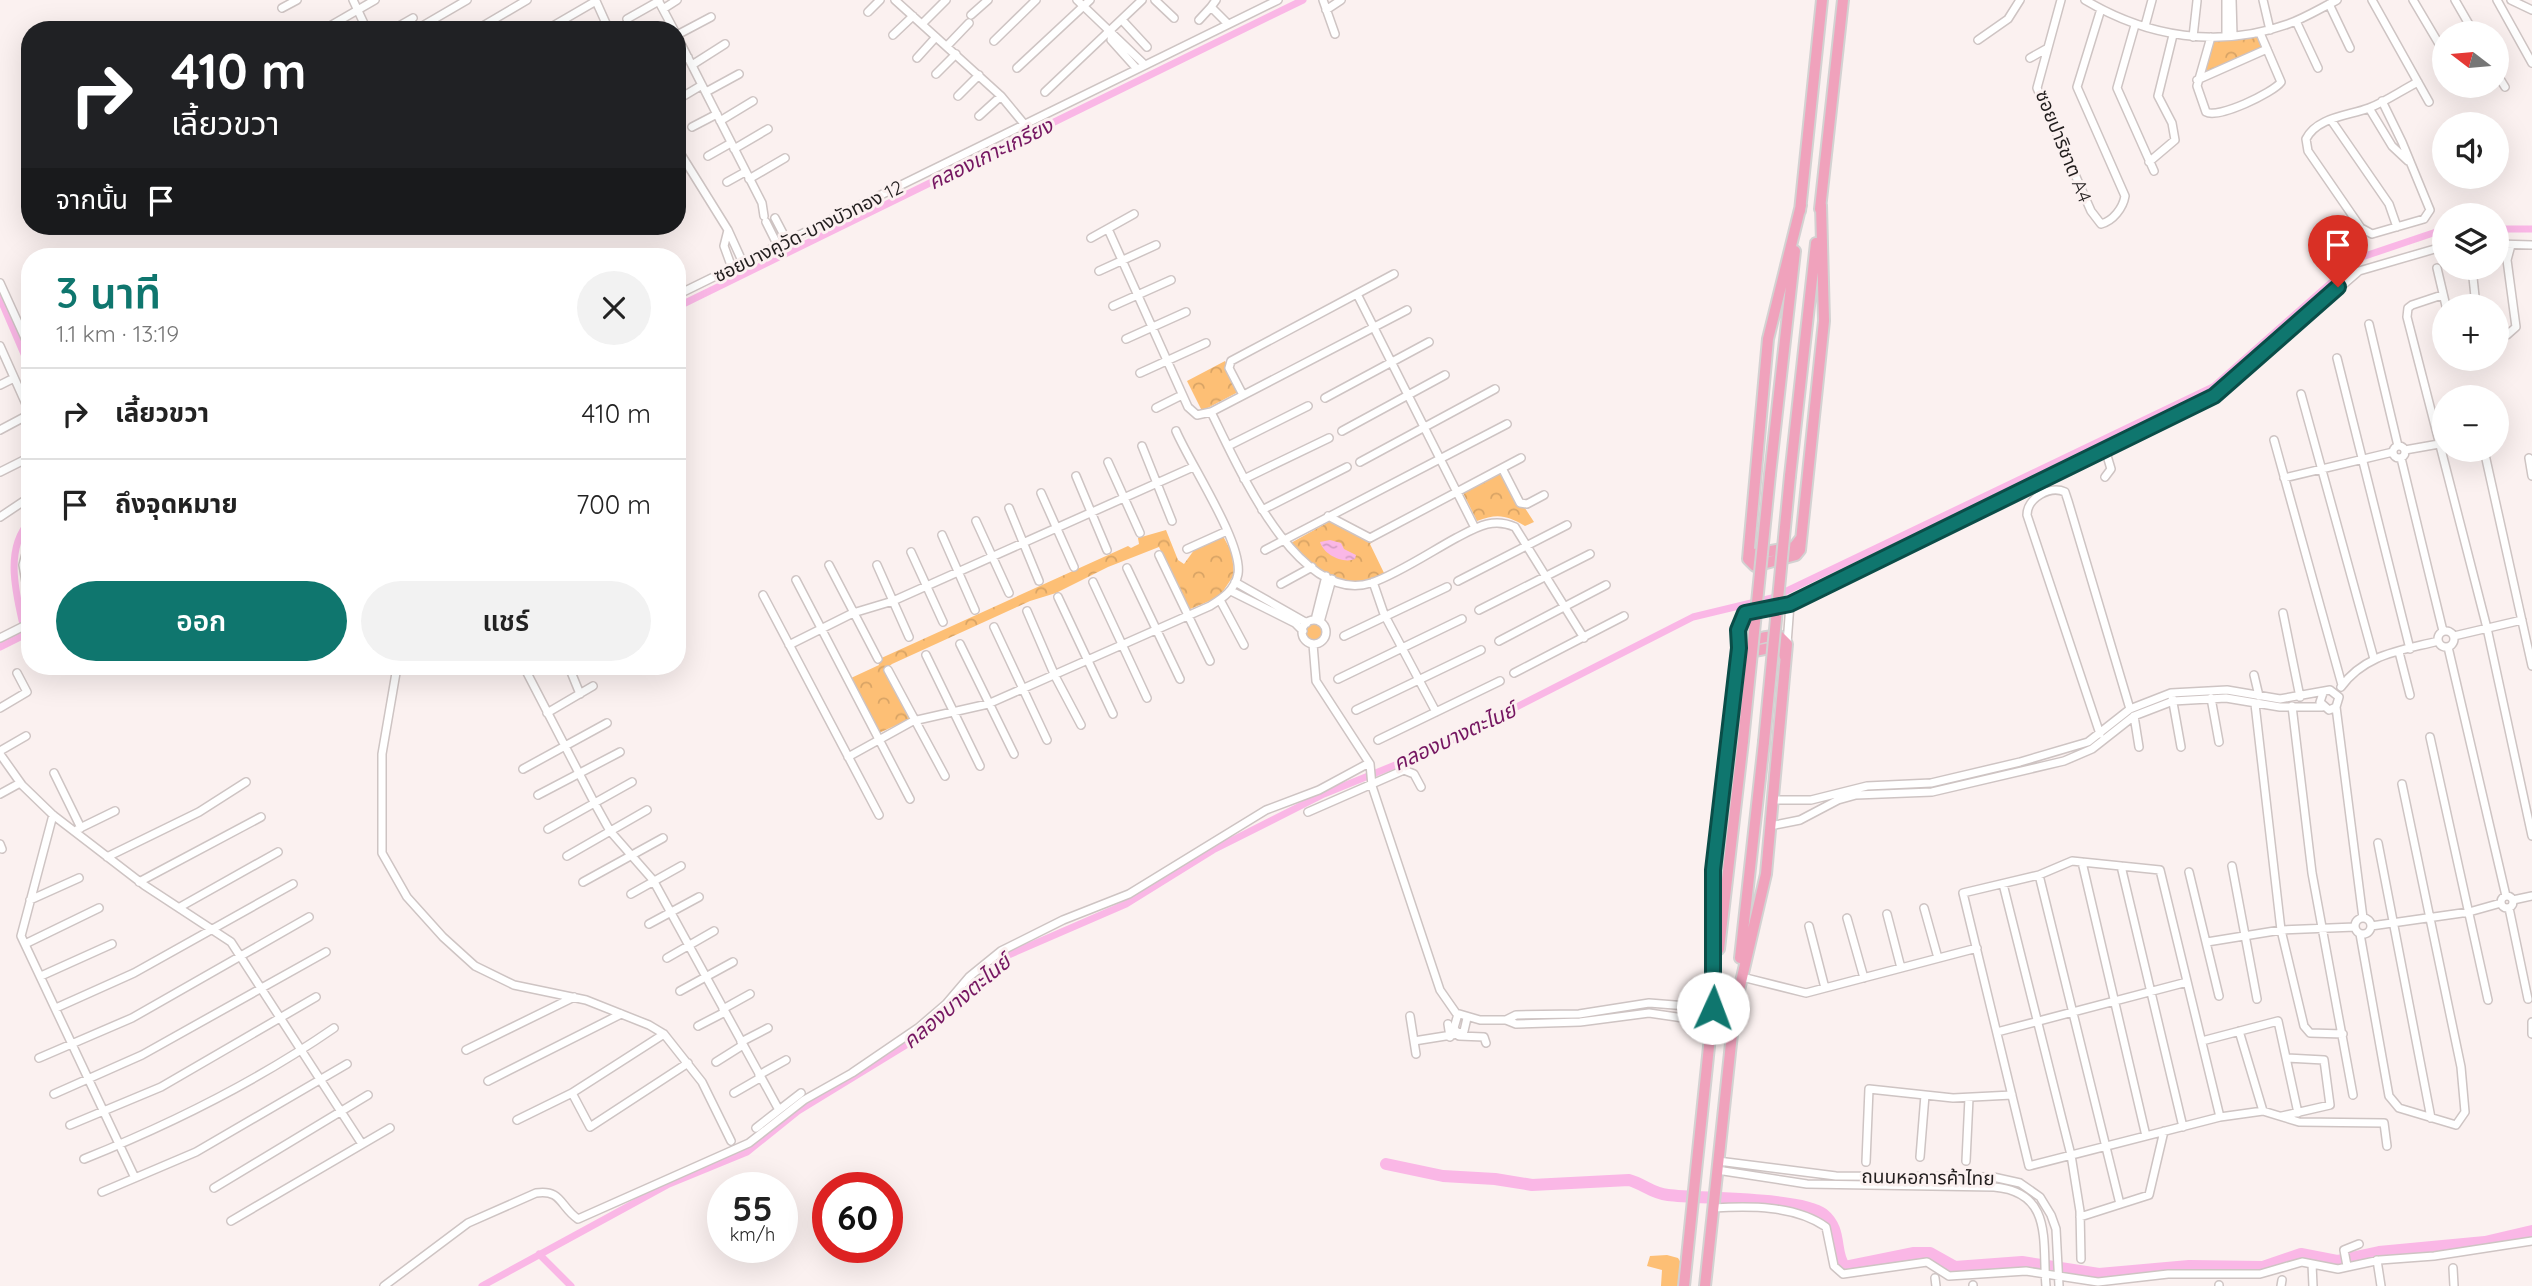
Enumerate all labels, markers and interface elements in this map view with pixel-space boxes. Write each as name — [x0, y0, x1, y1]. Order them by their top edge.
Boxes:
north arrow — [2432, 21, 2510, 98]
map controls — [2432, 21, 2509, 462]
text: 410 m — [171, 40, 306, 101]
icon: right — [56, 49, 147, 140]
street label: ซอยปาริชาต A4 — [2031, 86, 2097, 206]
text: เลี้ยวขวา — [171, 103, 279, 143]
water label: คลองเกาะเกรียง — [923, 111, 1058, 194]
button: sound — [2432, 112, 2509, 189]
street label: ซอยบางคูวัด-บางบัวทอง 12 — [709, 175, 907, 288]
icon: arrive — [142, 182, 180, 220]
text: จากนั้น — [56, 183, 128, 216]
button: layers — [2432, 203, 2509, 280]
pin — [2308, 215, 2368, 287]
icon: arrive — [2319, 226, 2357, 264]
text: 3 นาที — [56, 266, 161, 319]
button: close — [577, 271, 651, 345]
button: + — [2432, 294, 2509, 371]
text: 1.1 km · 13:19 — [56, 319, 179, 348]
button: − — [2432, 385, 2509, 462]
icon: right — [56, 395, 94, 433]
text: เลี้ยวขวา — [115, 396, 209, 429]
text: 410 m — [582, 397, 651, 430]
icon: arrive — [56, 486, 94, 524]
text: ถึงจุดหมาย — [115, 487, 238, 520]
text: 700 m — [576, 488, 651, 521]
button: ออก — [56, 581, 347, 661]
button: แชร์ — [361, 581, 651, 661]
water label: คลองบางตะไนย์ — [1388, 694, 1523, 776]
water label: คลองบางตะไนย์ — [897, 946, 1018, 1054]
position arrow — [1676, 971, 1750, 1045]
street label: ถนนหอการค้าไทย — [1861, 1164, 1995, 1190]
speed limit sign: 60 — [812, 1172, 903, 1263]
text: 55 — [732, 1186, 773, 1230]
text: km/h — [730, 1223, 775, 1246]

